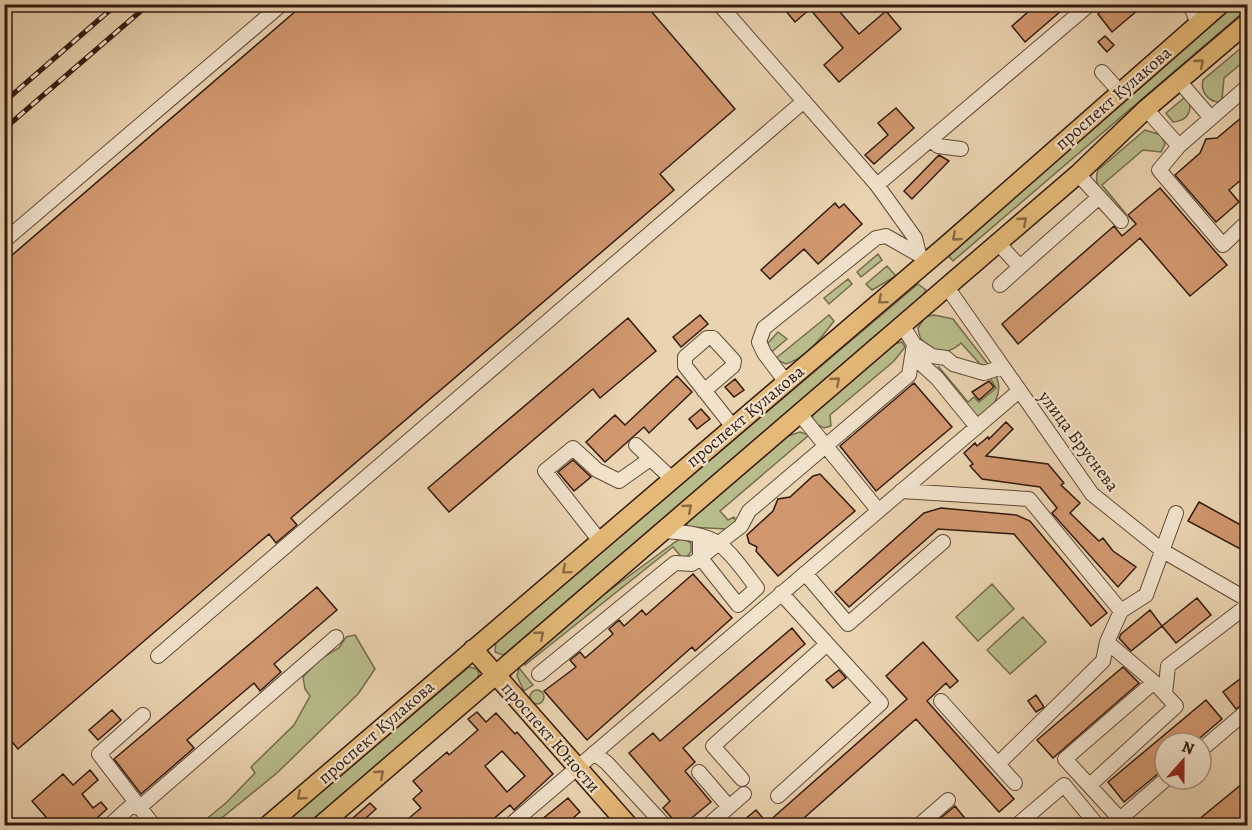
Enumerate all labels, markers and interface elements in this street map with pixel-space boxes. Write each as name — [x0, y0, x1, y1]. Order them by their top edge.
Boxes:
street label: проспект Кулакова — [1050, 40, 1177, 155]
one-way arrow — [1193, 59, 1204, 70]
one-way arrow — [1016, 217, 1027, 228]
one-way arrow — [952, 230, 963, 241]
one-way arrow — [878, 292, 889, 303]
street label: проспект Кулакова — [681, 359, 810, 473]
one-way arrow — [829, 378, 840, 389]
street label: улица Бруснева — [1033, 385, 1125, 497]
one-way arrow — [681, 505, 692, 516]
one-way arrow — [562, 562, 573, 573]
one-way arrow — [533, 632, 544, 643]
street label: проспект Кулакова — [313, 674, 440, 789]
street label: проспект Юности — [496, 676, 606, 798]
north arrow — [1153, 731, 1213, 791]
text: N — [1179, 736, 1198, 760]
one-way arrow — [373, 770, 384, 781]
one-way arrow — [297, 789, 308, 800]

